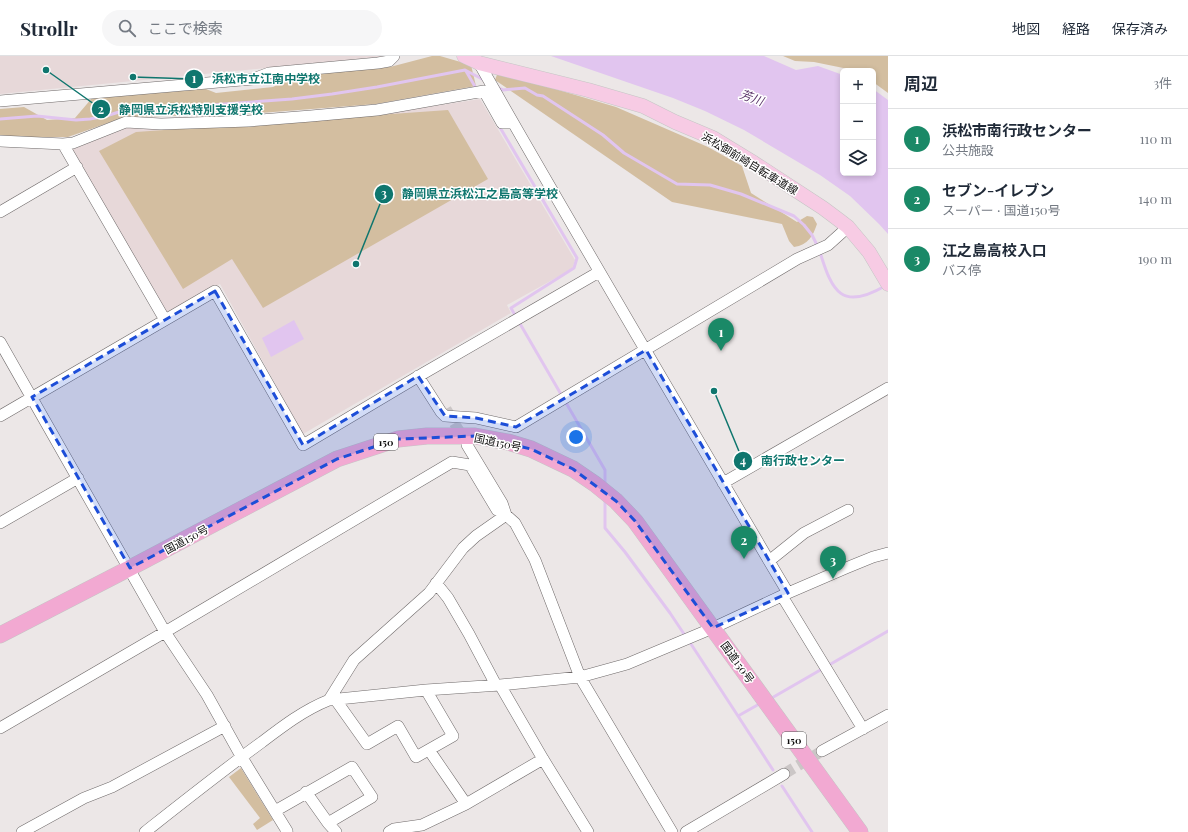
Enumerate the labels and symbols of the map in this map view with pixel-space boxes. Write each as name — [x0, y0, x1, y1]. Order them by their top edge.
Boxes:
callout: 浜松市立江南中学校 — [184, 67, 328, 91]
text: 1 — [192, 70, 197, 86]
text: 浜松市立江南中学校 — [212, 70, 320, 86]
water label: 芳川 — [738, 85, 768, 109]
callout: 静岡県立浜松特別支援学校 — [91, 97, 271, 121]
text: 2 — [98, 101, 104, 117]
text: 静岡県立浜松特別支援学校 — [119, 101, 263, 117]
street label: 浜松御前崎自転車道線 — [699, 128, 801, 198]
callout: 静岡県立浜松江之島高等学校 — [374, 182, 566, 206]
text: 3 — [381, 185, 387, 201]
text: 静岡県立浜松江之島高等学校 — [402, 185, 558, 201]
pin: 1 — [708, 318, 734, 351]
your location — [566, 427, 586, 447]
street label: 国道150号 — [473, 430, 523, 454]
road number: 150 — [374, 434, 398, 450]
callout: 南行政センター — [733, 449, 853, 473]
text: 4 — [740, 452, 746, 468]
text: 南行政センター — [761, 452, 845, 468]
street label: 国道150号 — [161, 521, 211, 557]
pin: 2 — [731, 526, 757, 559]
pin: 3 — [820, 546, 846, 579]
street label: 国道150号 — [718, 638, 758, 686]
road number: 150 — [782, 732, 806, 748]

